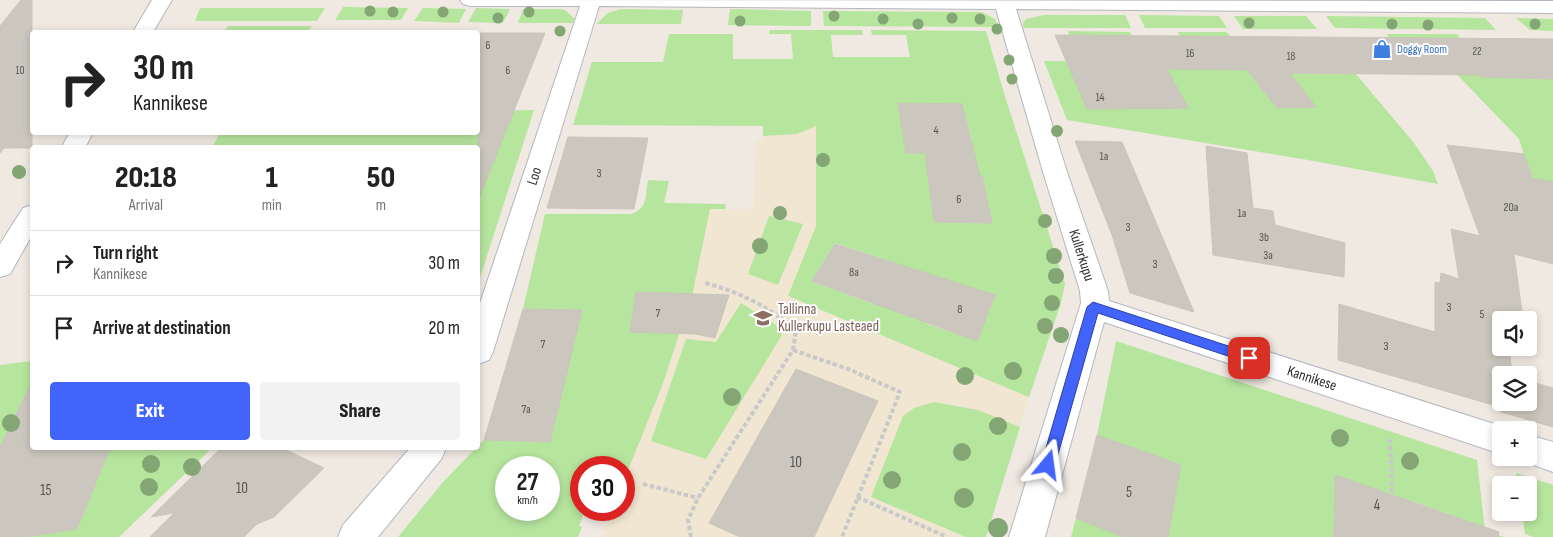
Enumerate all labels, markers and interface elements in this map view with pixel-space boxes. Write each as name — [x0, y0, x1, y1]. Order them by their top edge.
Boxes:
shop icon: Doggy Room — [1371, 38, 1393, 60]
house number: 6 — [486, 39, 491, 52]
place label: Doggy Room — [1397, 42, 1447, 57]
house number: 22 — [1472, 45, 1482, 58]
text: 30 m — [133, 47, 194, 90]
house number: 16 — [1186, 47, 1195, 60]
icon: right — [50, 50, 115, 115]
house number: 18 — [1287, 50, 1296, 63]
house number: 10 — [16, 64, 24, 77]
house number: 6 — [506, 64, 511, 77]
text: Kannikese — [133, 90, 208, 117]
house number: 14 — [1095, 90, 1105, 105]
house number: 4 — [933, 123, 939, 138]
house number: 1a — [1100, 149, 1109, 164]
text: 20:18 — [115, 160, 177, 196]
text: 1 — [266, 160, 278, 196]
text: 50 — [367, 160, 395, 196]
street label: Loo — [523, 165, 546, 188]
house number: 3 — [596, 166, 602, 181]
house number: 6 — [956, 192, 962, 207]
text: Arrival — [129, 196, 163, 215]
text: min — [262, 196, 282, 215]
text: m — [376, 196, 386, 215]
house number: 20a — [1504, 200, 1519, 215]
house number: 1a — [1238, 206, 1247, 221]
house number: 3 — [1125, 220, 1131, 235]
street label: Kullerkupu — [1064, 227, 1099, 283]
house number: 3b — [1259, 230, 1269, 245]
text: Turn right — [93, 242, 158, 265]
house number: 3a — [1263, 248, 1273, 263]
icon: right — [50, 249, 78, 277]
text: 30 m — [428, 252, 460, 275]
house number: 3 — [1152, 257, 1158, 272]
text: Kannikese — [93, 265, 147, 284]
house number: 8a — [849, 265, 859, 280]
place label: Tallinna Kullerkupu Lasteaed — [778, 300, 879, 336]
house number: 3 — [1446, 300, 1452, 315]
house number: 8 — [957, 302, 963, 317]
house number: 7 — [656, 306, 661, 321]
school or university icon: Tallinna Kullerkupu Lasteaed — [752, 307, 774, 329]
house number: 5 — [1480, 307, 1485, 322]
map controls — [1492, 311, 1537, 521]
button: sound — [1492, 311, 1537, 356]
icon: arrive — [50, 314, 78, 342]
text: Arrive at destination — [93, 317, 231, 340]
text: 20 m — [428, 317, 460, 340]
house number: 7 — [541, 337, 546, 352]
pin — [1228, 337, 1270, 379]
house number: 3 — [1383, 339, 1389, 354]
icon: arrive — [1235, 344, 1263, 372]
street label: Kannikese — [1285, 362, 1339, 395]
button: layers — [1492, 366, 1537, 411]
button: Exit — [50, 382, 250, 440]
button: Share — [260, 382, 460, 440]
house number: 7a — [521, 402, 531, 417]
button: + — [1492, 421, 1537, 466]
position arrow — [1021, 438, 1073, 490]
house number: 10 — [790, 453, 802, 472]
speed limit sign: 30 — [570, 456, 635, 521]
text: 27 — [517, 467, 538, 498]
button: − — [1492, 476, 1537, 521]
house number: 10 — [236, 479, 248, 498]
house number: 15 — [40, 481, 52, 500]
house number: 5 — [1126, 483, 1132, 502]
text: km/h — [517, 493, 538, 508]
house number: 4 — [1374, 496, 1380, 515]

